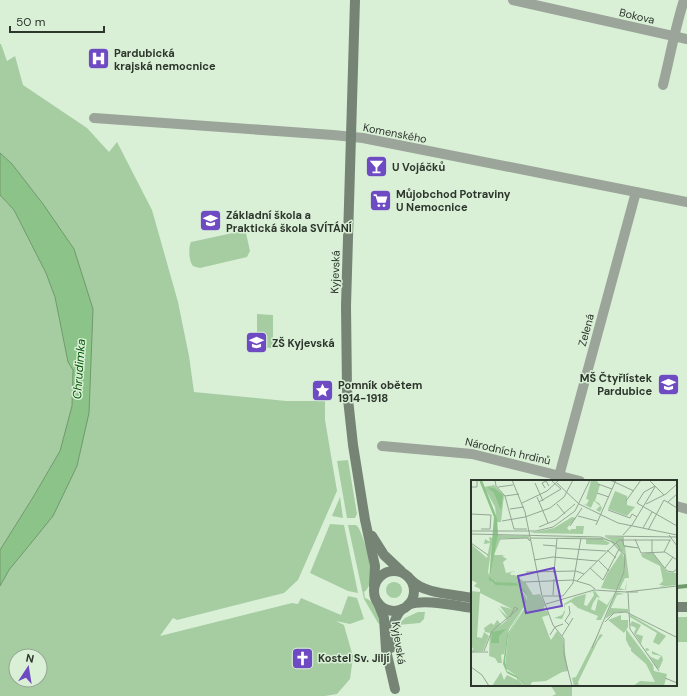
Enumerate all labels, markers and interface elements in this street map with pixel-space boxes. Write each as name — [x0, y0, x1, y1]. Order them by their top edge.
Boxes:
street label: Bokova — [618, 5, 656, 27]
scale bar — [10, 8, 104, 34]
text: 50 m — [16, 14, 45, 30]
hospital icon: Pardubická krajská nemocnice — [85, 46, 111, 72]
place label: Pardubická krajská nemocnice — [114, 46, 216, 73]
street label: Komenského — [362, 120, 428, 146]
bar icon: U Vojáčků — [364, 154, 390, 180]
place label: U Vojáčků — [392, 160, 445, 174]
supermarket icon: Můjobchod Potraviny U Nemocnice — [367, 187, 393, 213]
place label: Můjobchod Potraviny U Nemocnice — [396, 187, 511, 214]
school or university icon: Základní škola a Praktická škola SVÍTÁNÍ — [197, 208, 223, 234]
place label: Základní škola a Praktická škola SVÍTÁNÍ — [226, 208, 352, 235]
street label: Kyjevská — [327, 250, 343, 294]
street label: Zelená — [575, 312, 597, 348]
school or university icon: ZŠ Kyjevská — [243, 330, 269, 356]
place label: ZŠ Kyjevská — [272, 336, 335, 350]
water label: Chrudimka — [69, 338, 89, 400]
place label: MŠ Čtyřlístek Pardubice — [580, 371, 653, 398]
school or university icon: MŠ Čtyřlístek Pardubice — [655, 371, 681, 397]
place icon: Pomník obětem 1914-1918 — [309, 378, 335, 404]
place label: Pomník obětem 1914-1918 — [338, 378, 422, 405]
street label: Národních hrdinů — [464, 434, 552, 468]
inset map — [471, 480, 677, 686]
street label: Kyjevská — [389, 621, 409, 665]
church icon: Kostel Sv. Jiljí — [289, 645, 315, 671]
north arrow — [8, 648, 48, 688]
text: N — [25, 651, 35, 666]
place label: Kostel Sv. Jiljí — [318, 651, 390, 665]

